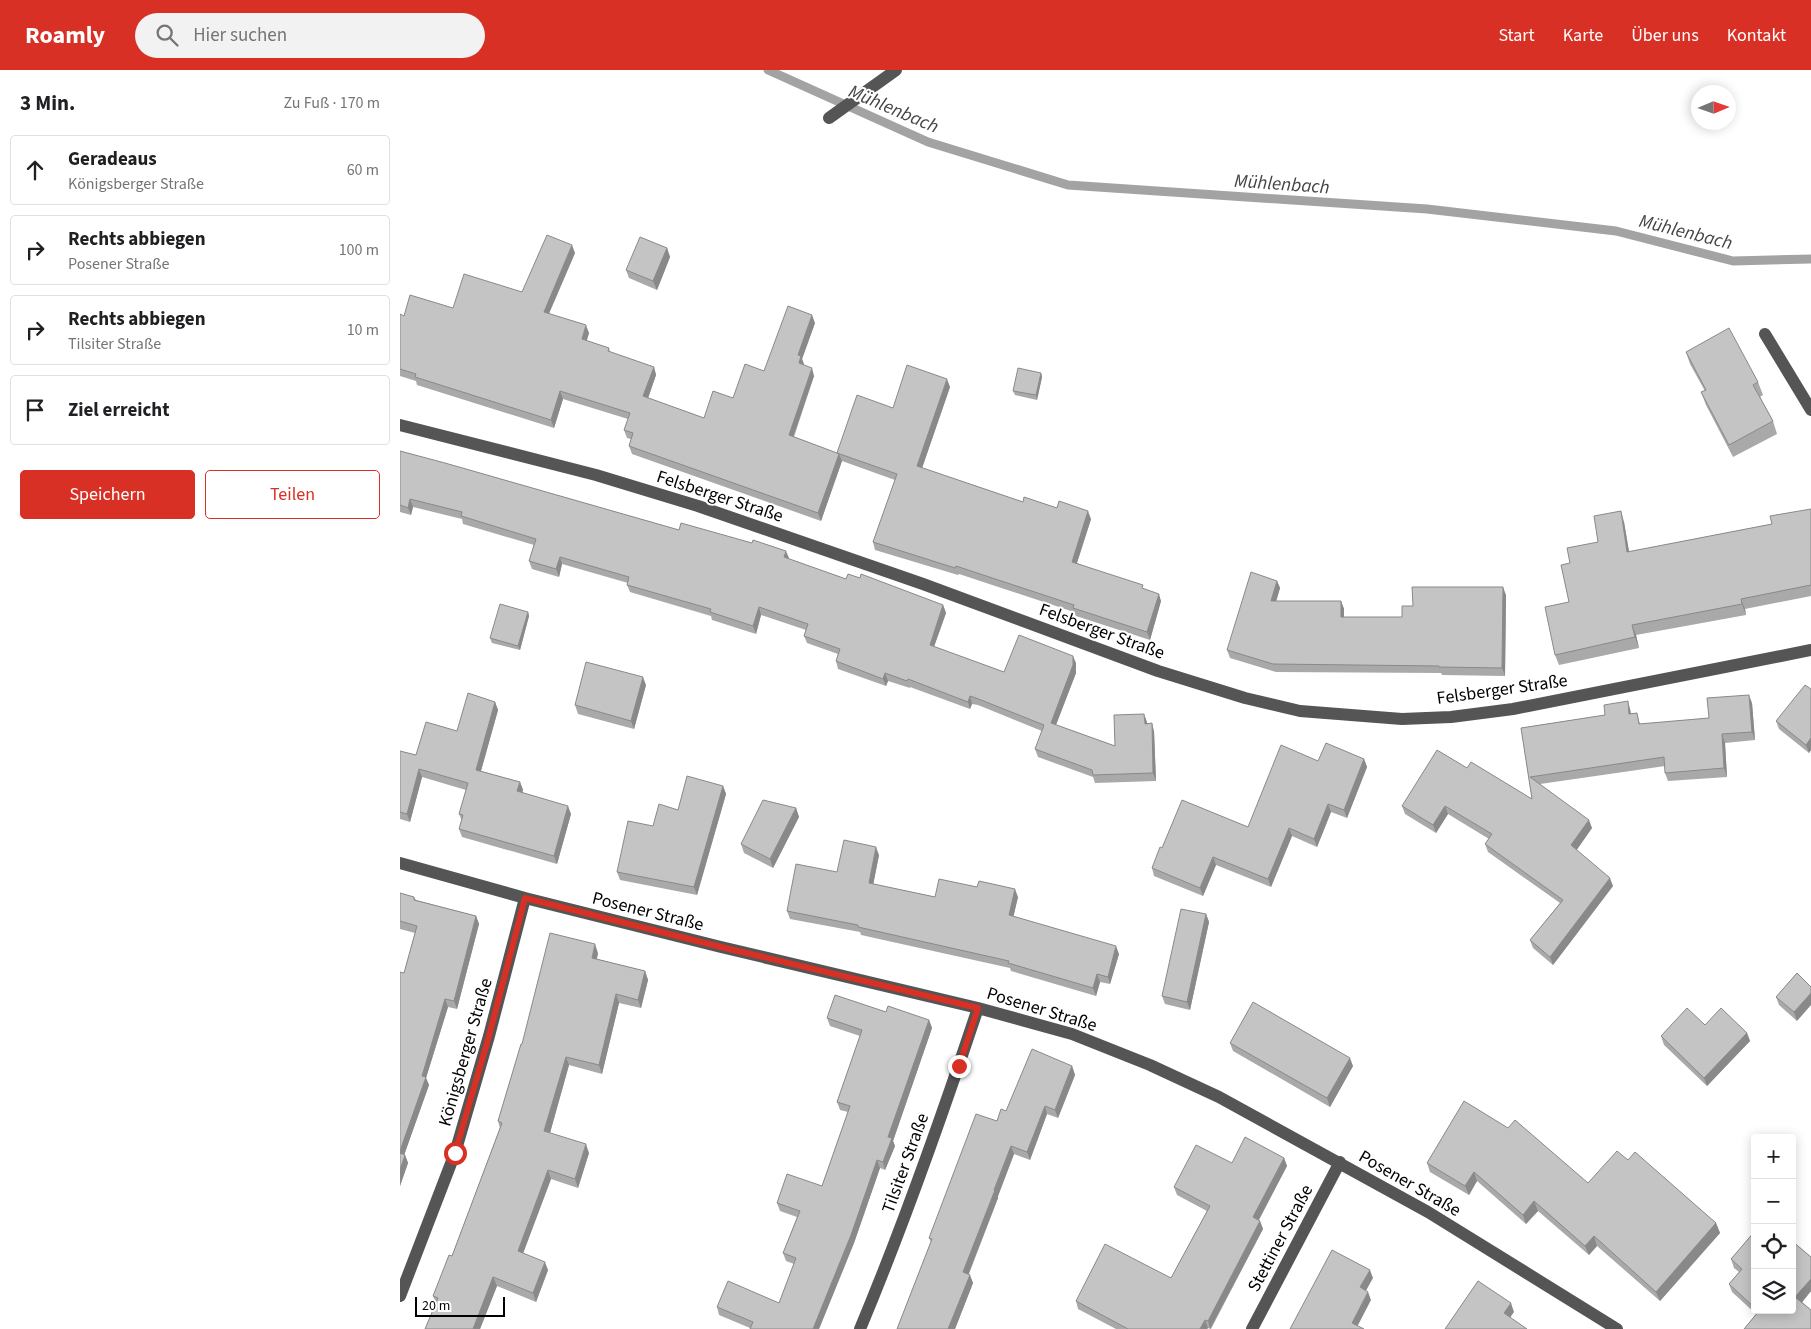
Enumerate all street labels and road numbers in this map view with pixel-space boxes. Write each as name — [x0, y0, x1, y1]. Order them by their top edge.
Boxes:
street label: Felsberger Straße — [653, 464, 786, 529]
street label: Felsberger Straße — [1036, 597, 1168, 666]
street label: Felsberger Straße — [1435, 668, 1569, 711]
street label: Posener Straße — [590, 886, 706, 937]
street label: Königsberger Straße — [432, 975, 499, 1129]
street label: Posener Straße — [984, 981, 1100, 1038]
street label: Tilsiter Straße — [876, 1110, 935, 1217]
street label: Posener Straße — [1354, 1144, 1465, 1223]
street label: Stettiner Straße — [1242, 1180, 1319, 1296]

